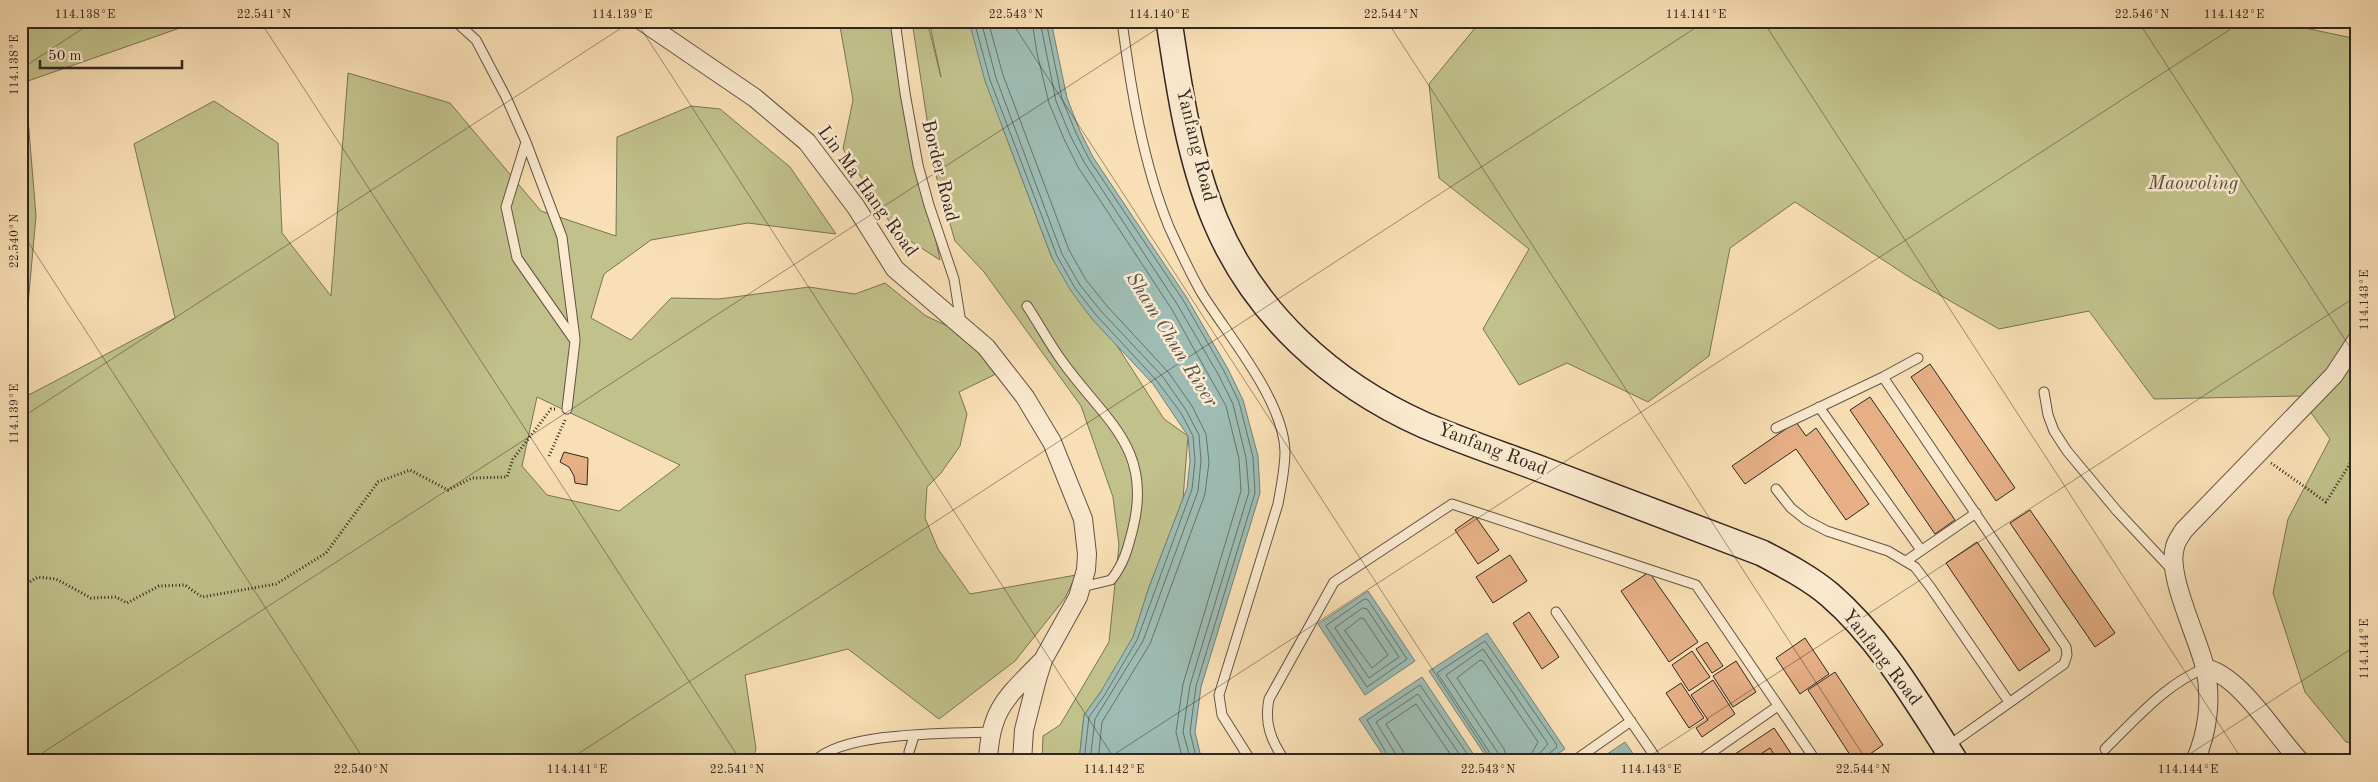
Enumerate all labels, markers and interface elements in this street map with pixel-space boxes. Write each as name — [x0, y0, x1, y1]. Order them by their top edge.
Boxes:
text: 22.541°N — [237, 8, 291, 21]
text: 22.543°N — [989, 8, 1043, 21]
text: 22.544°N — [1364, 8, 1418, 21]
text: 22.546°N — [2115, 8, 2169, 21]
text: 114.138°E — [55, 9, 115, 21]
text: 114.139°E — [592, 9, 652, 21]
text: 114.140°E — [1129, 9, 1189, 21]
text: 114.141°E — [1666, 9, 1726, 21]
text: 114.142°E — [2204, 9, 2264, 21]
text: 114.138°E — [9, 35, 21, 95]
scale bar — [40, 38, 182, 70]
text: 50 m — [48, 49, 82, 64]
street label: Yanfang Road — [1172, 86, 1218, 204]
street label: Border Road — [917, 118, 961, 224]
street label: Lin Ma Hang Road — [813, 123, 921, 261]
park label: Maowoling — [2147, 175, 2238, 194]
text: 22.540°N — [8, 214, 21, 268]
water label: Sham Chun River — [1122, 269, 1221, 411]
text: 114.143°E — [2359, 270, 2371, 330]
text: 114.139°E — [9, 384, 21, 444]
street label: Yanfang Road — [1434, 420, 1550, 480]
street label: Yanfang Road — [1838, 606, 1924, 710]
text: 114.144°E — [2359, 619, 2371, 679]
text: 22.540°N — [334, 763, 388, 776]
text: 22.541°N — [710, 763, 764, 776]
text: 22.543°N — [1461, 763, 1515, 776]
text: 22.544°N — [1836, 763, 1890, 776]
text: 114.141°E — [547, 764, 607, 776]
text: 114.142°E — [1084, 764, 1144, 776]
text: 114.143°E — [1621, 764, 1681, 776]
text: 114.144°E — [2158, 764, 2218, 776]

